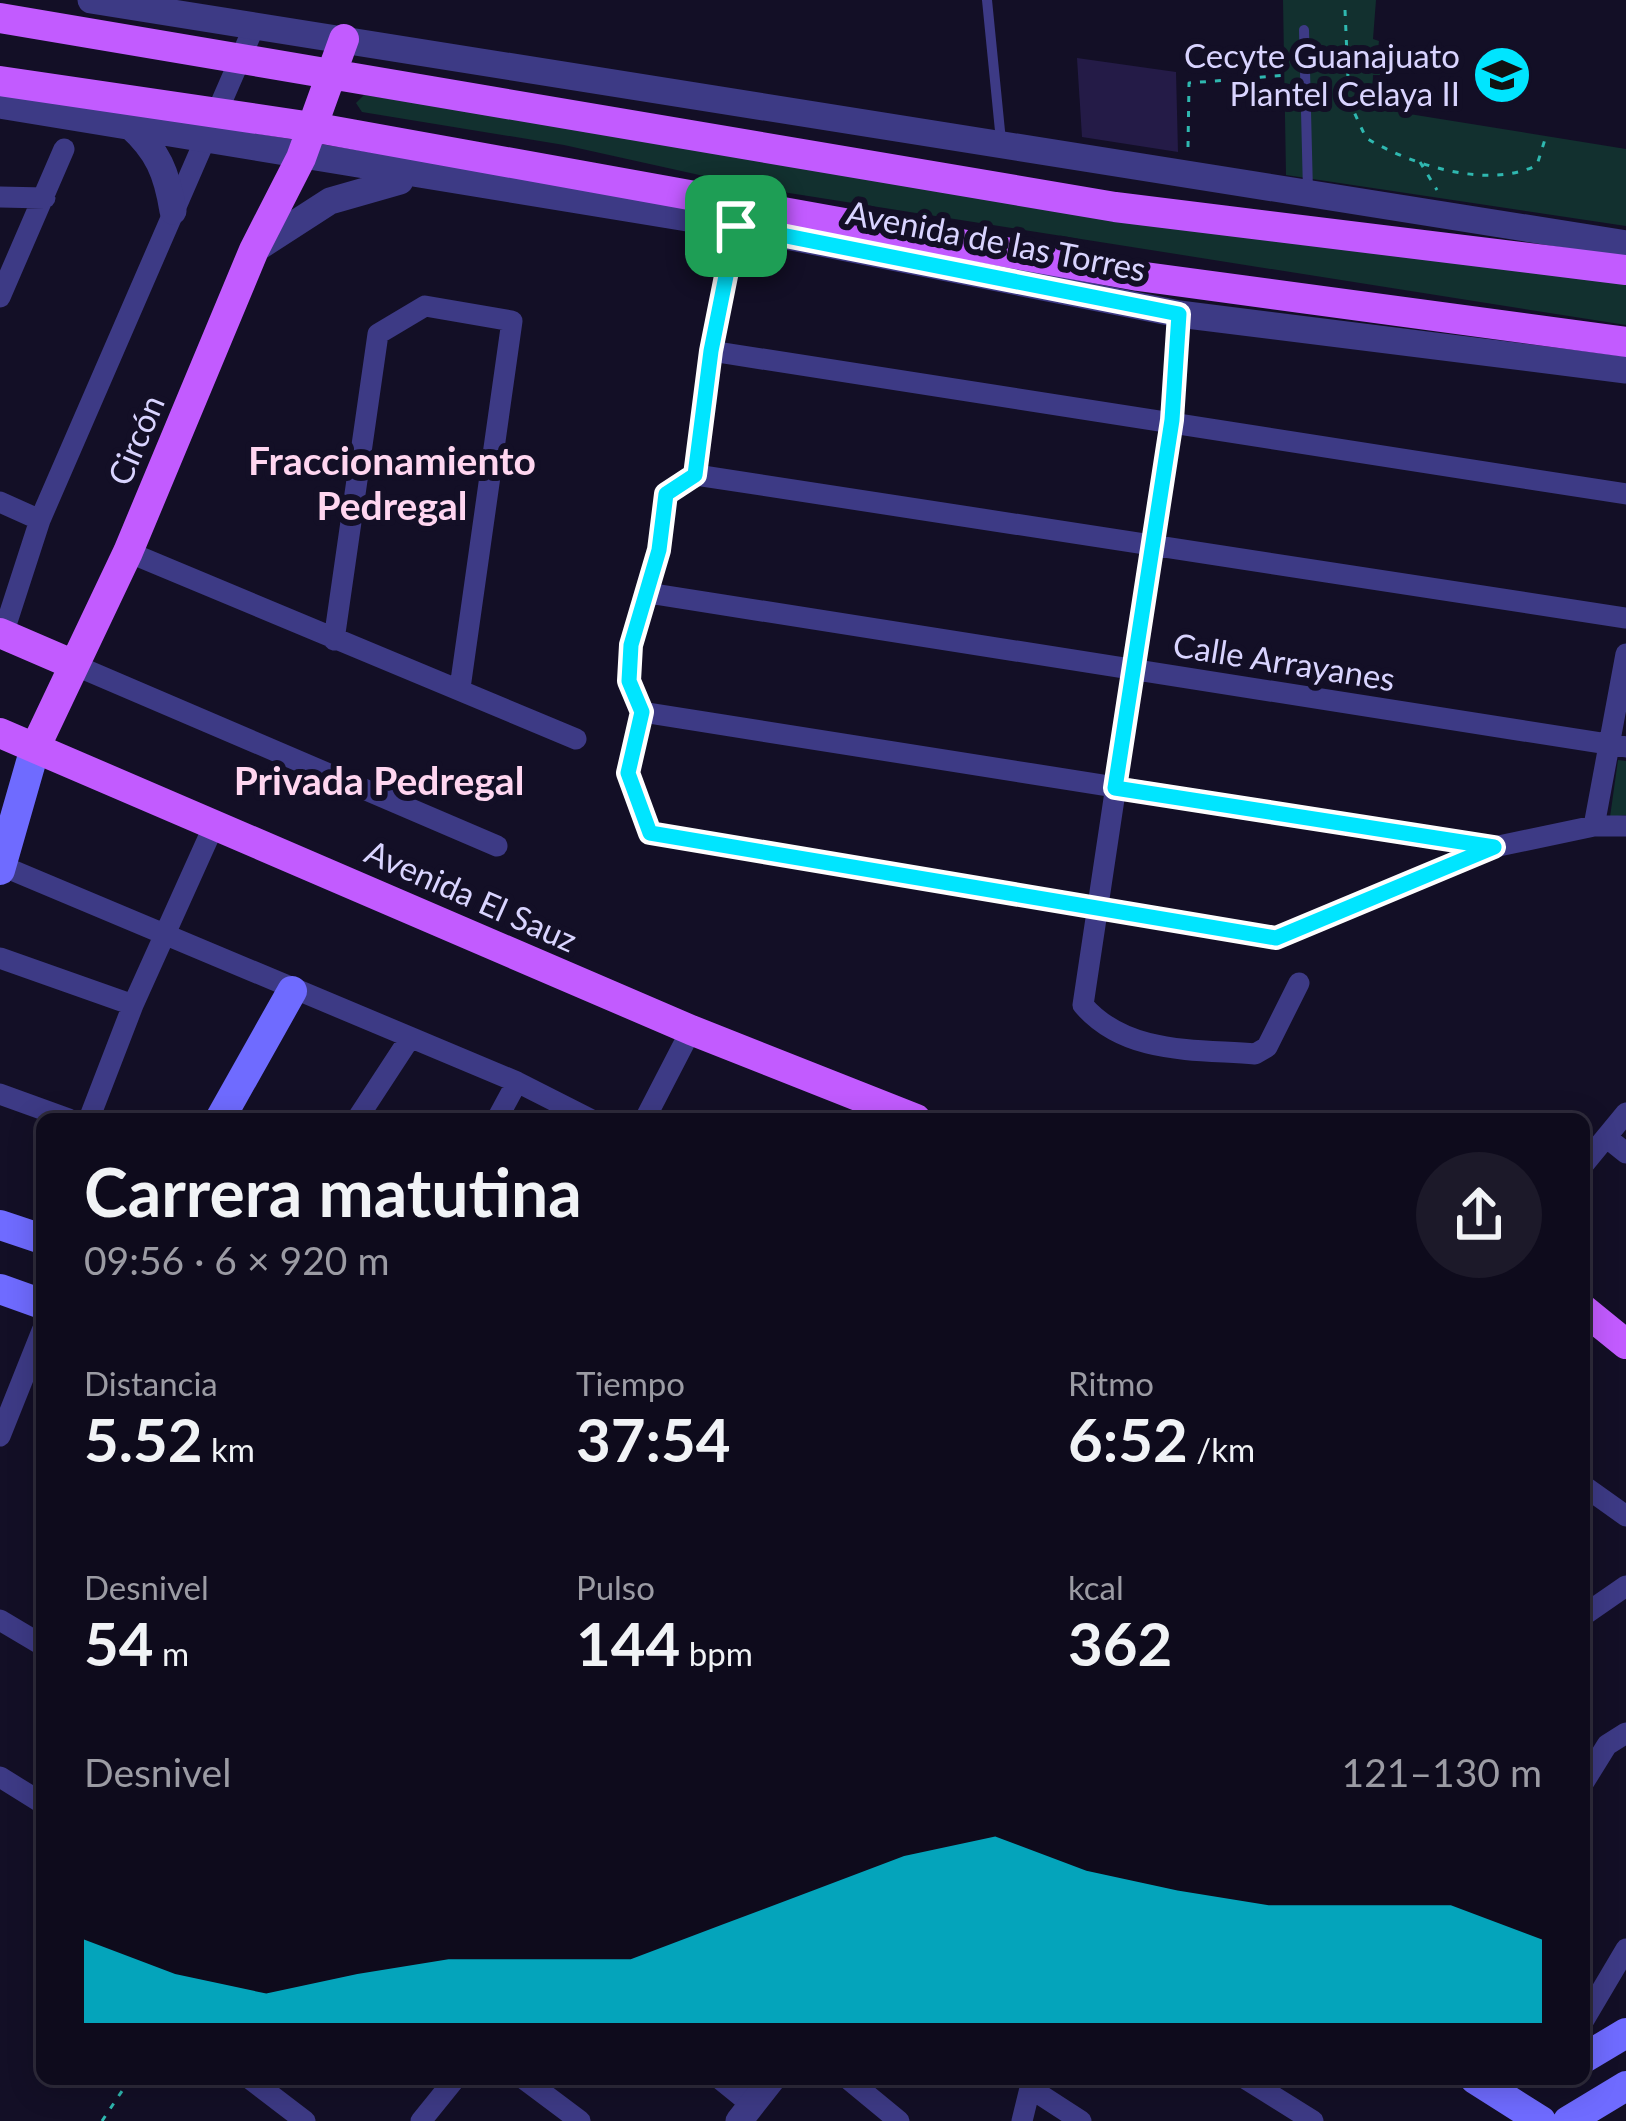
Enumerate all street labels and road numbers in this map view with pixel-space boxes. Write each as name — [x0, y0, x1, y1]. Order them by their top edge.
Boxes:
street label: Avenida de las Torres — [843, 191, 1149, 289]
street label: Circón — [98, 389, 172, 491]
street label: Calle Arrayanes — [1170, 624, 1398, 698]
street label: Avenida El Sauz — [359, 831, 583, 960]

